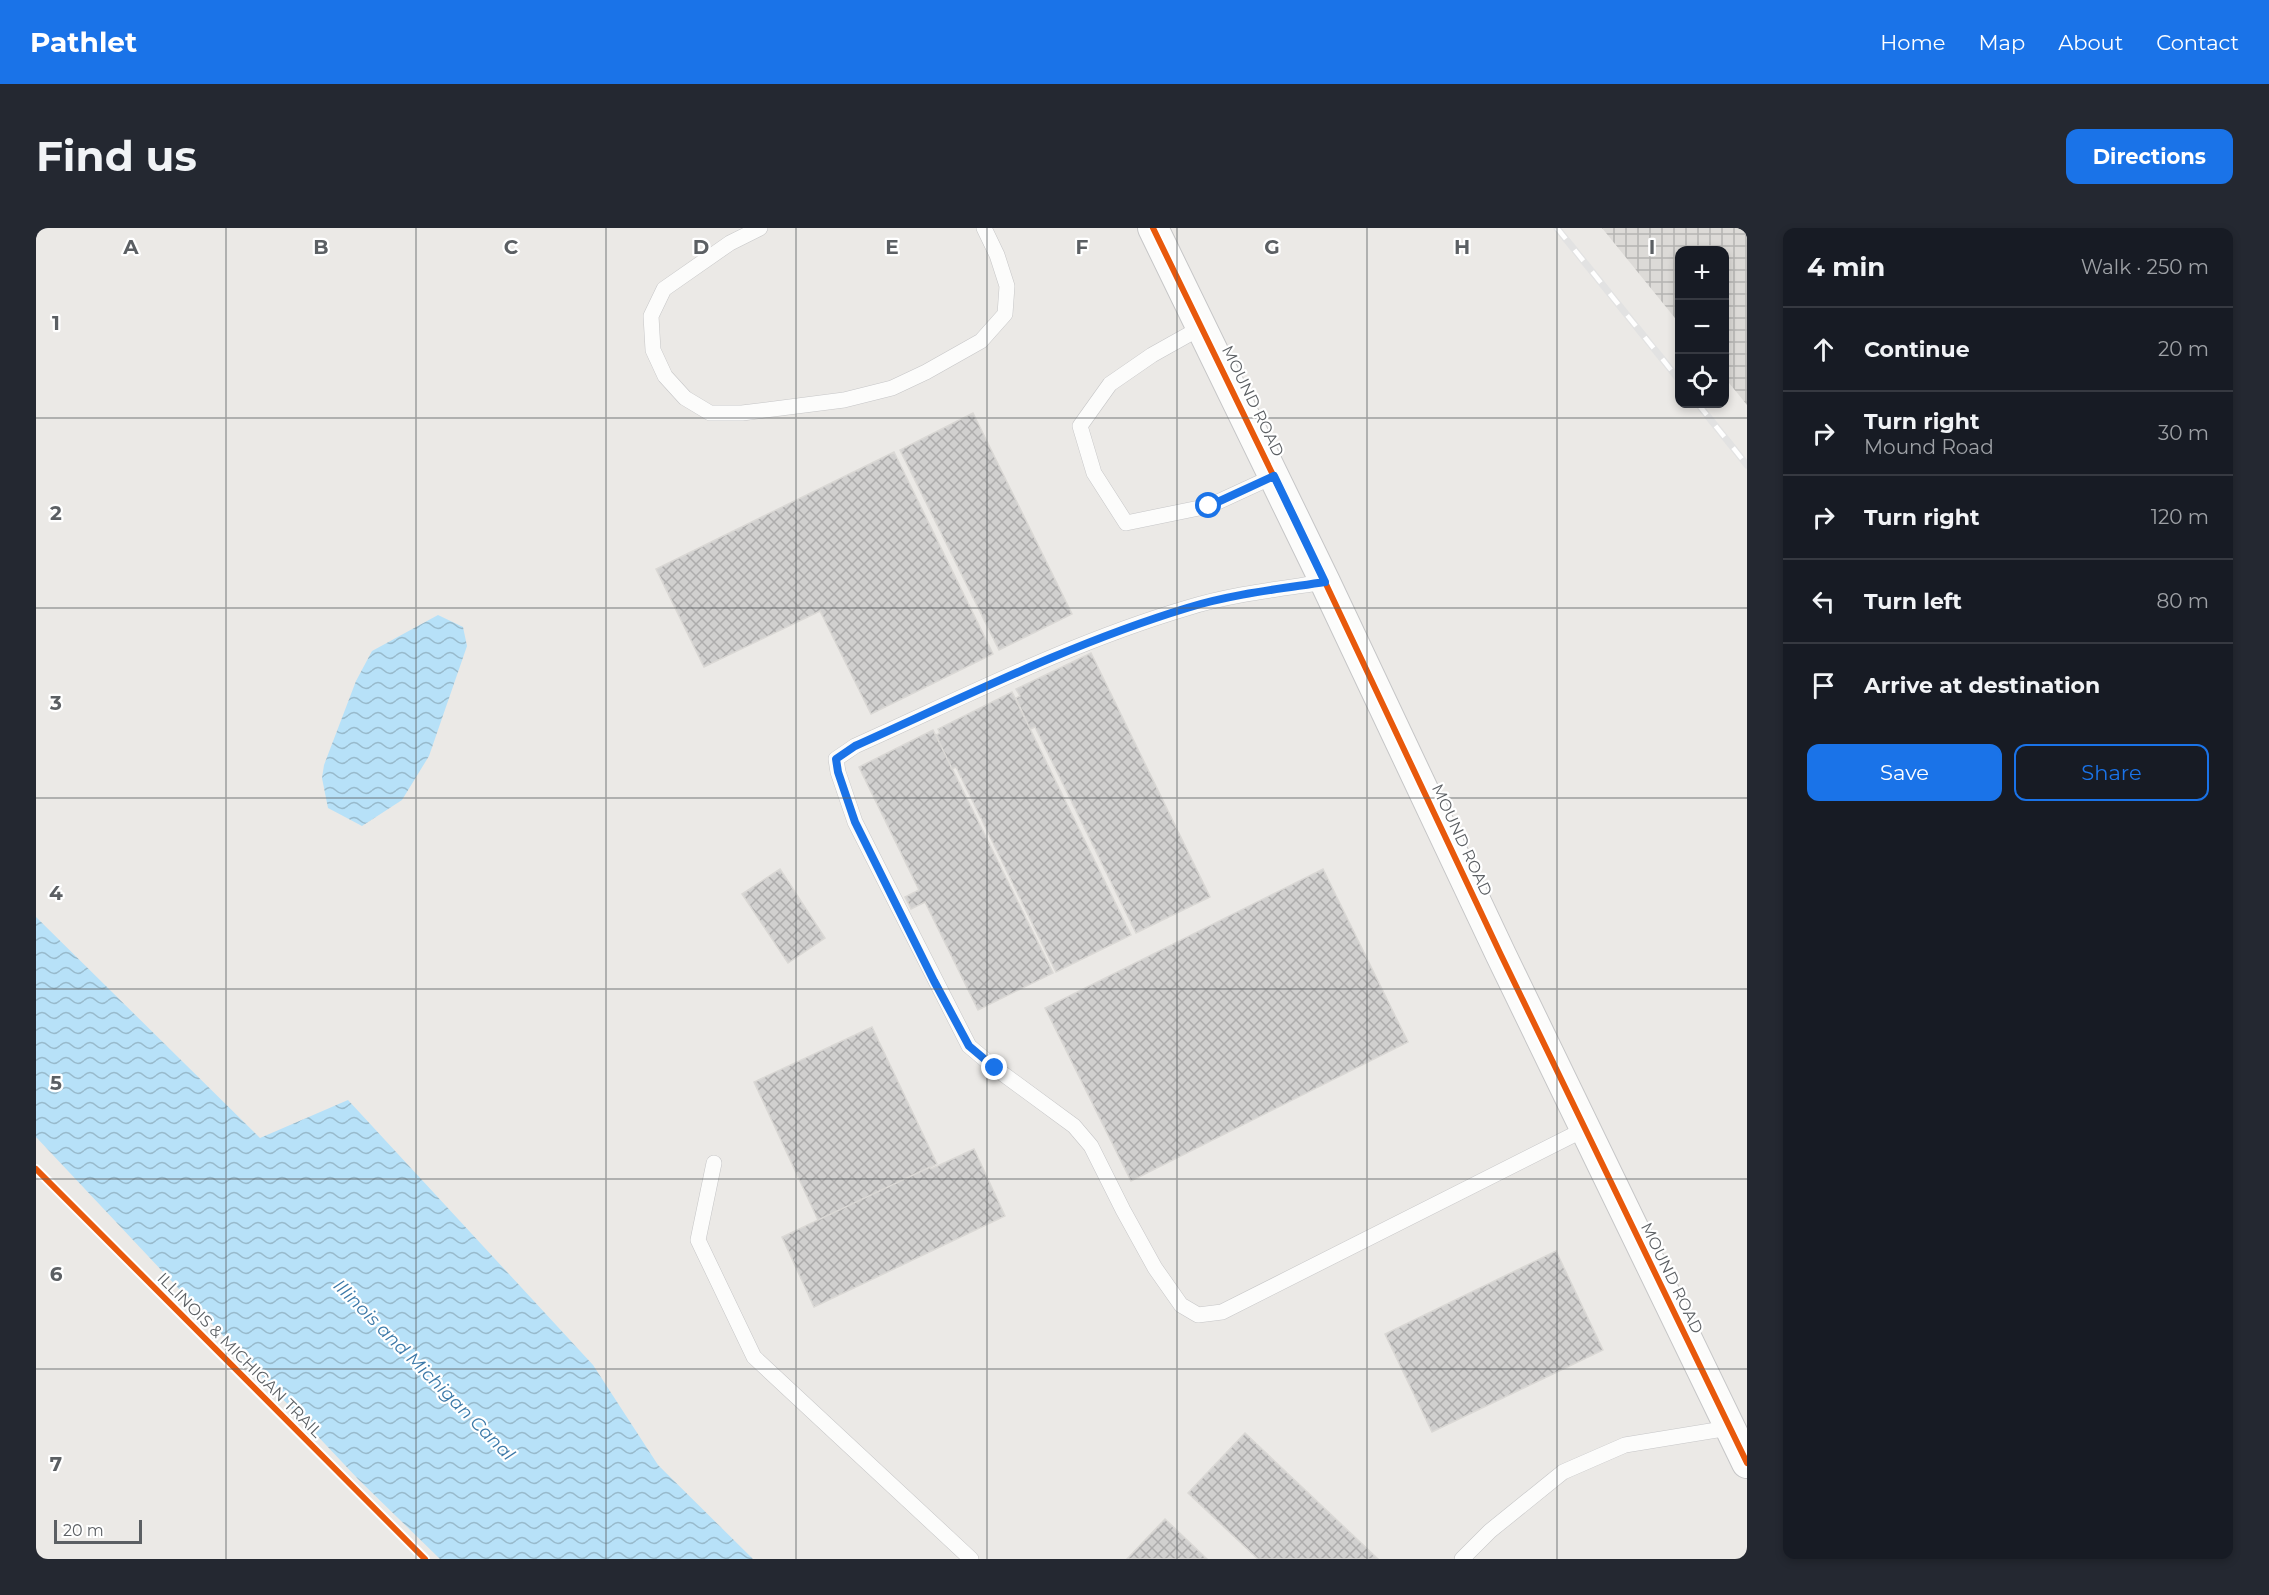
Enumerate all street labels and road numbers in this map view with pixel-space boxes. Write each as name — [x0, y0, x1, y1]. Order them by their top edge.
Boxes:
street label: MOUND ROAD — [1218, 342, 1288, 460]
street label: MOUND ROAD — [1428, 781, 1496, 899]
street label: MOUND ROAD — [1637, 1219, 1707, 1337]
street label: ILLINOIS & MICHIGAN TRAIL — [154, 1269, 327, 1442]

